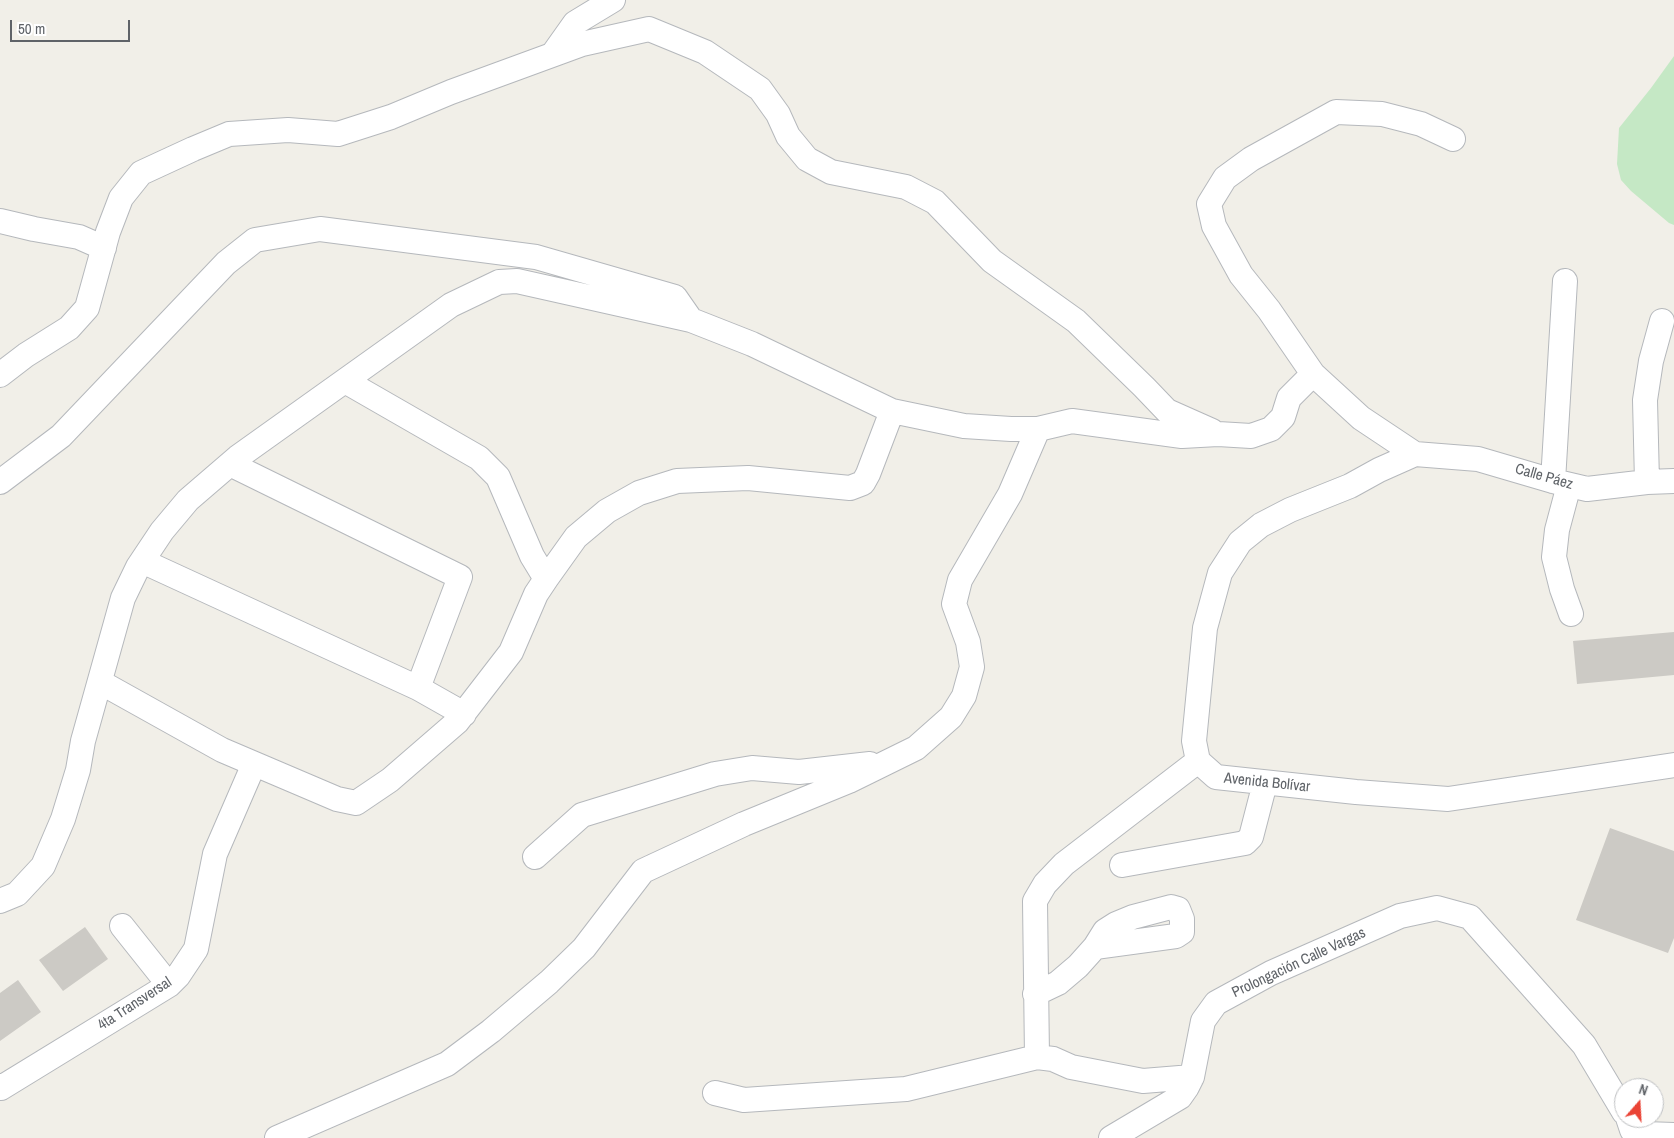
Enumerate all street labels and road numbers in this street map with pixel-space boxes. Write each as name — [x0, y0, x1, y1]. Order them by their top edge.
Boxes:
street label: Calle Páez — [1513, 460, 1575, 494]
street label: Avenida Bolívar — [1223, 770, 1311, 796]
street label: Prolongación Calle Vargas — [1229, 924, 1369, 1002]
street label: 4ta Transversal — [95, 973, 175, 1035]

